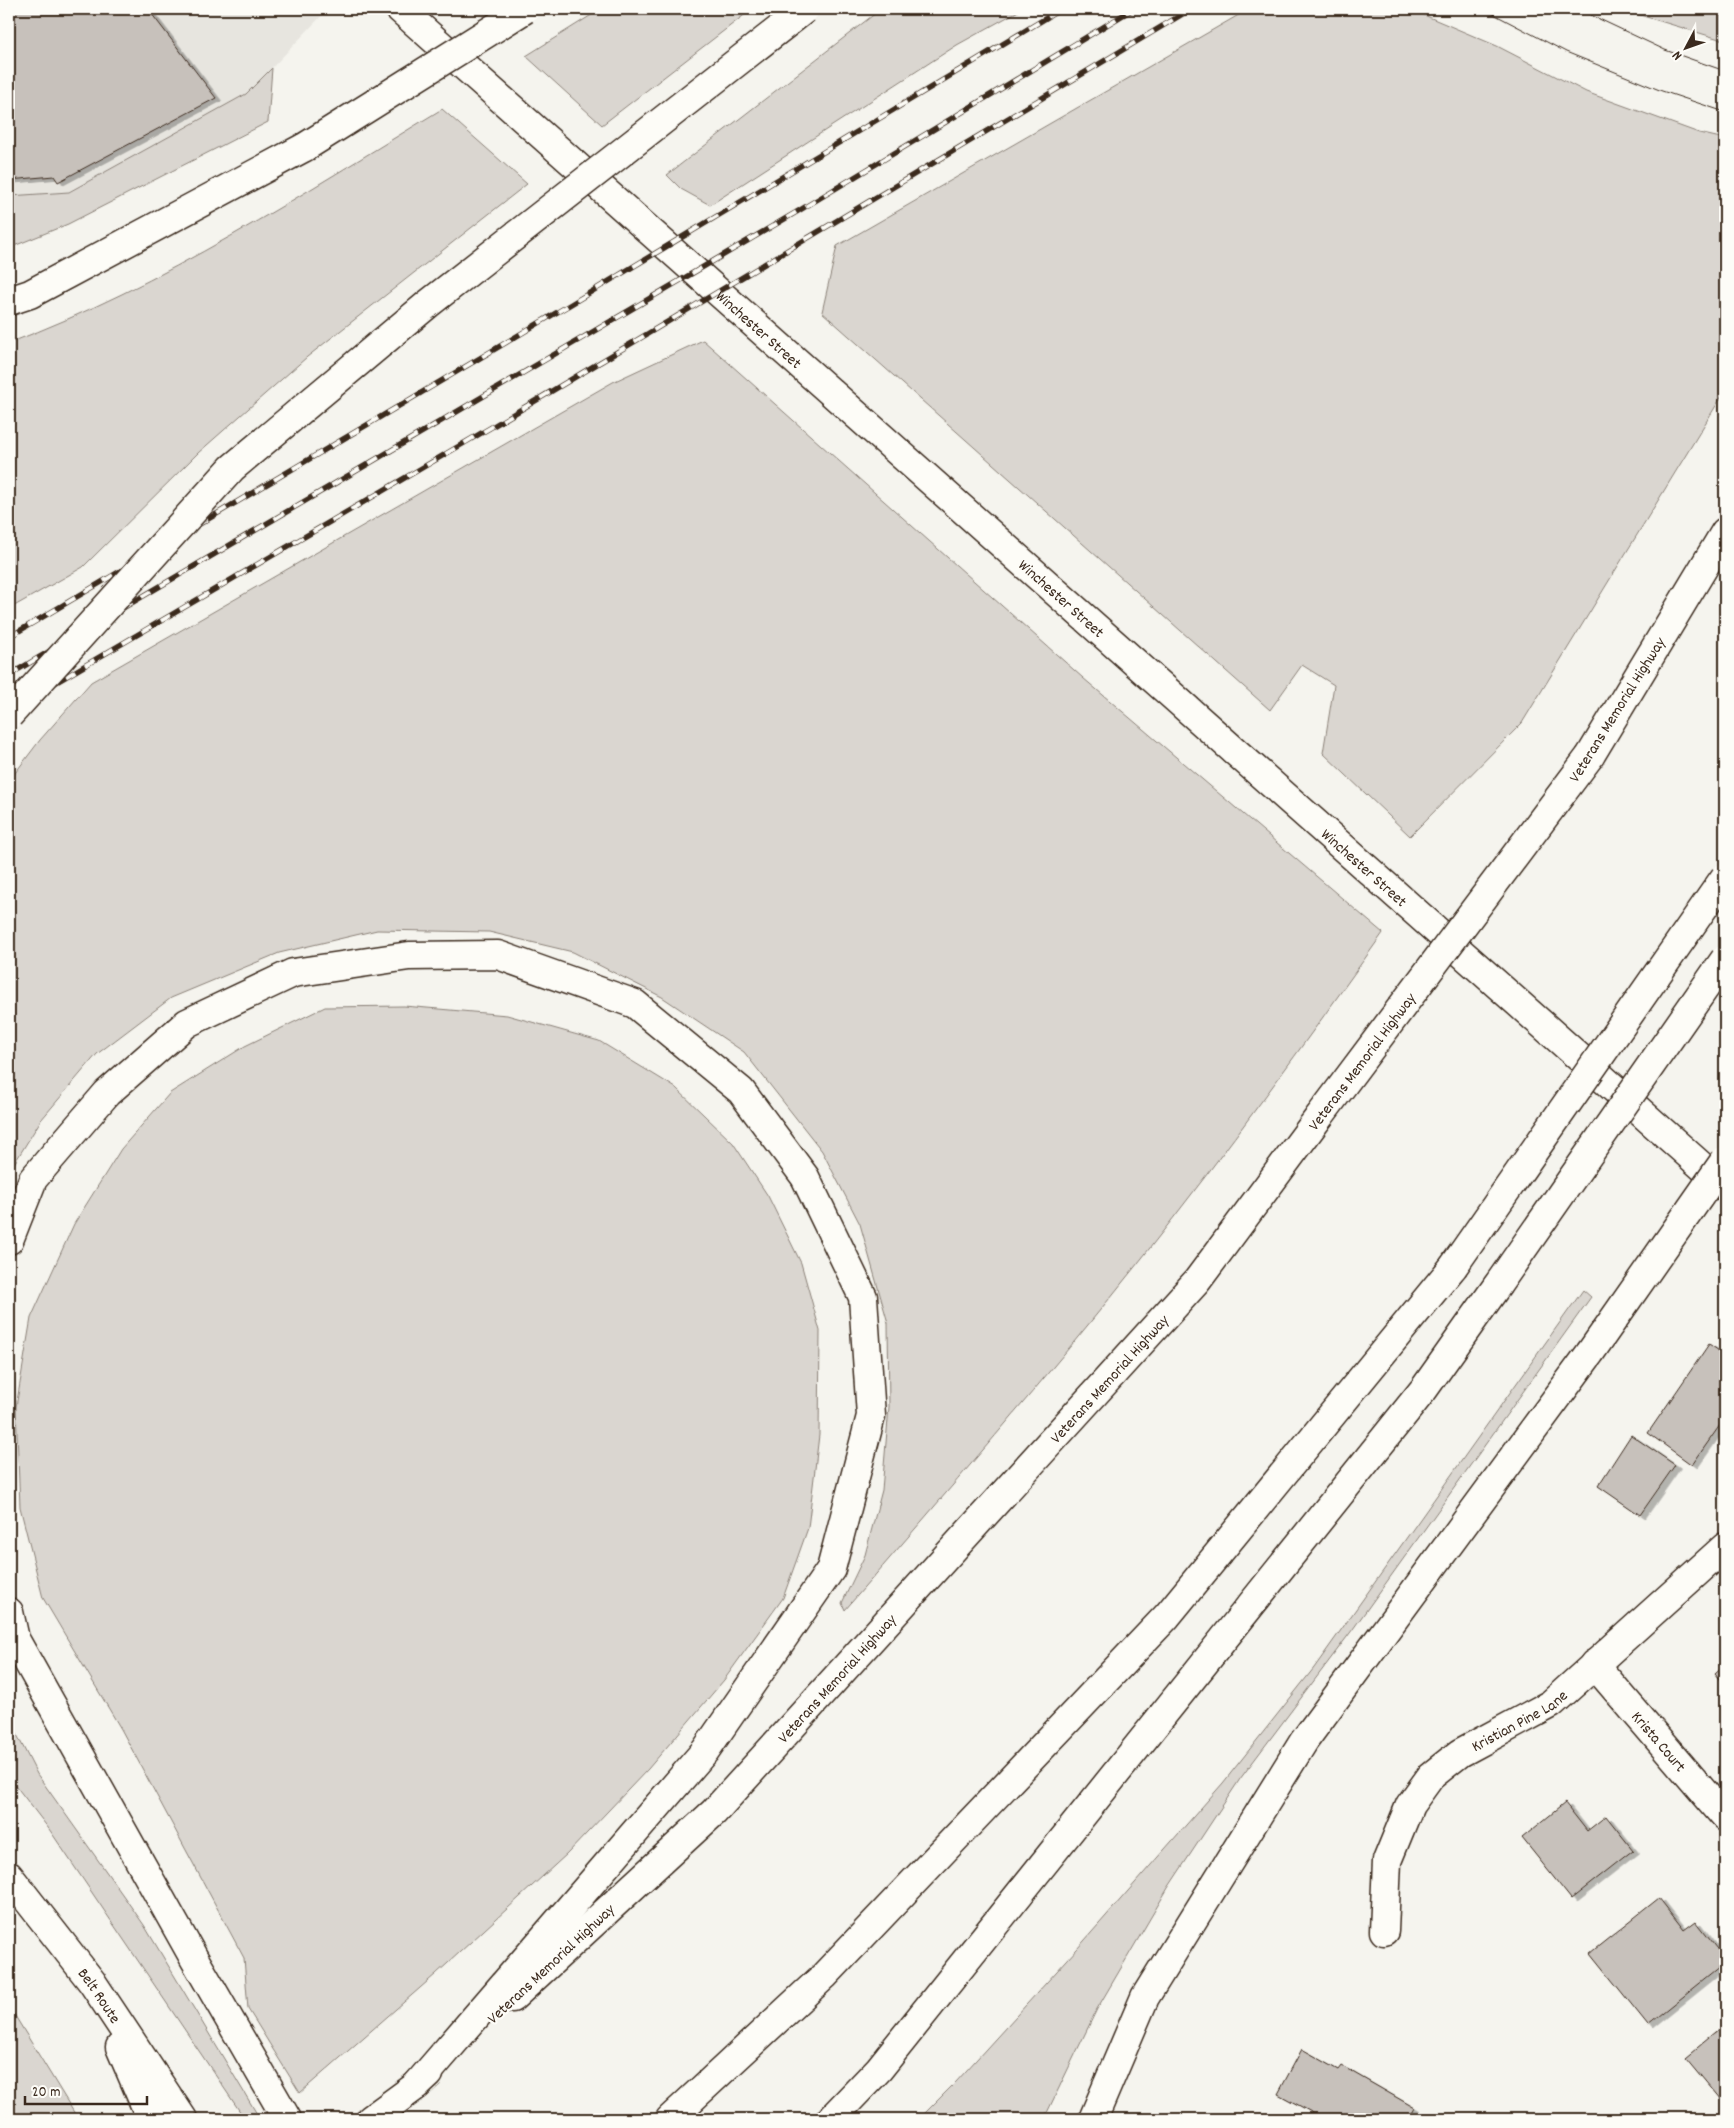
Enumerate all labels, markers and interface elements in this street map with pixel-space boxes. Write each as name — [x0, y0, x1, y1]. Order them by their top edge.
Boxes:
north arrow — [1662, 22, 1712, 72]
text: N — [1668, 46, 1688, 64]
street label: Winchester Street — [710, 286, 806, 375]
street label: Winchester Street — [1012, 555, 1109, 644]
street label: Veterans Memorial Highway — [1564, 633, 1672, 787]
street label: Winchester Street — [1315, 824, 1411, 913]
street label: Veterans Memorial Highway — [1304, 988, 1423, 1136]
street label: Veterans Memorial Highway — [1046, 1310, 1176, 1449]
street label: Veterans Memorial Highway — [773, 1610, 903, 1749]
street label: Kristian Pine Lane — [1468, 1685, 1574, 1759]
street label: Krista Court — [1625, 1707, 1691, 1778]
street label: Veterans Memorial Highway — [483, 1899, 621, 2030]
street label: Belt Route — [71, 1964, 125, 2029]
scale bar — [25, 2073, 148, 2105]
text: 20 m — [32, 2082, 60, 2104]

